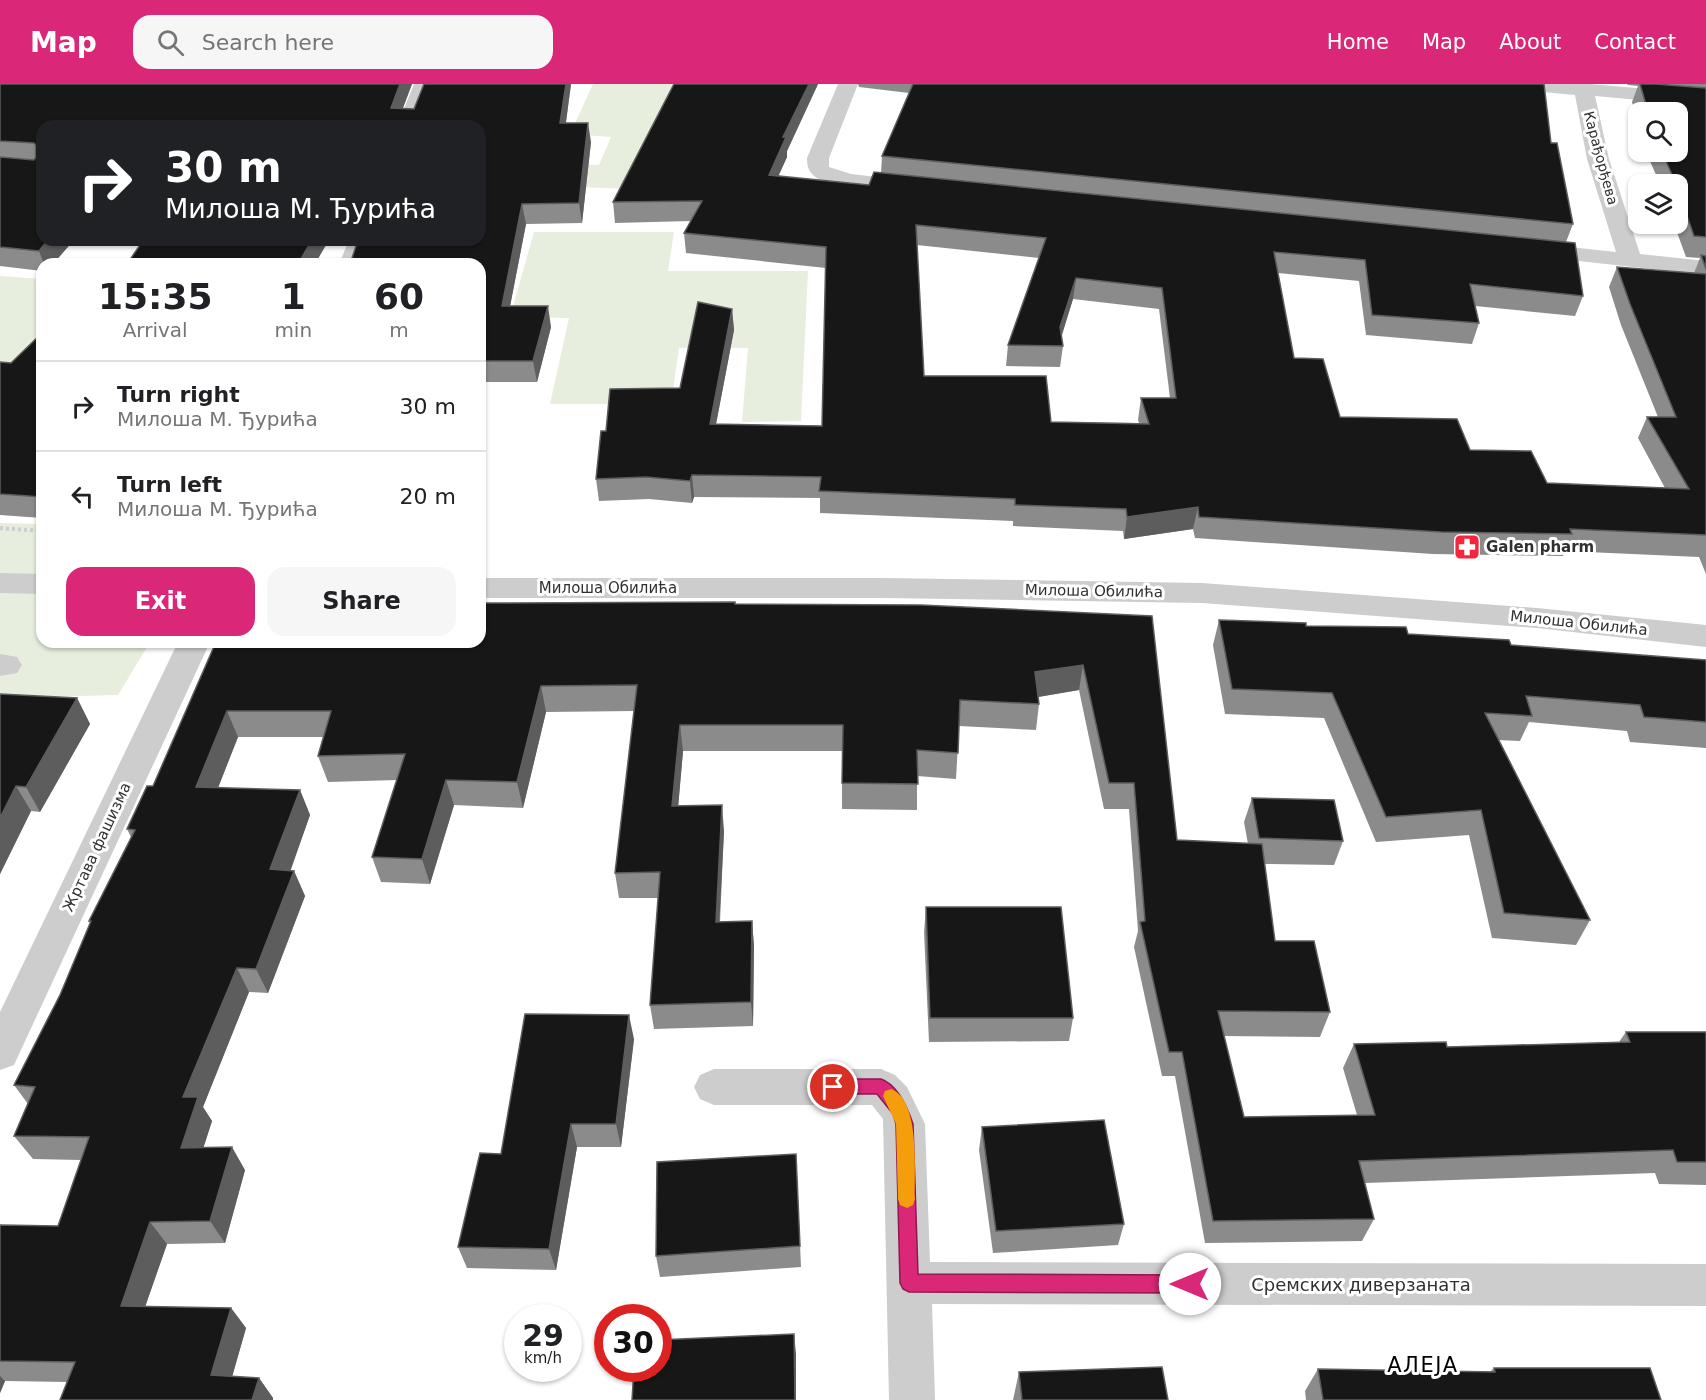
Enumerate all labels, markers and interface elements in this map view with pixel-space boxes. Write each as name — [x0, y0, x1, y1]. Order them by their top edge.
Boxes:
search box — [133, 15, 553, 69]
text: Map — [30, 26, 97, 59]
icon: search — [154, 26, 187, 59]
text: Search here — [202, 30, 334, 55]
text: Home — [1327, 30, 1389, 54]
text: Map — [1422, 30, 1466, 54]
text: About — [1499, 30, 1561, 54]
text: Contact — [1594, 30, 1676, 54]
map controls — [1628, 102, 1688, 234]
button: search — [1628, 102, 1688, 162]
street label: Карађорђева — [1581, 109, 1621, 207]
text: 30 m — [165, 143, 282, 192]
icon: right — [66, 144, 144, 222]
button: layers — [1628, 174, 1688, 234]
text: Милоша М. Ђурића — [165, 193, 436, 224]
text: 15:35 — [98, 276, 212, 317]
text: 1 — [281, 276, 306, 317]
text: 60 — [374, 276, 424, 317]
text: Arrival — [123, 318, 188, 342]
text: min — [274, 318, 312, 342]
text: m — [389, 318, 409, 342]
text: Turn right — [117, 382, 240, 407]
icon: right — [66, 390, 99, 423]
text: 30 m — [400, 394, 456, 419]
text: Милоша М. Ђурића — [117, 407, 318, 431]
text: Turn left — [117, 472, 222, 497]
icon: left — [66, 480, 99, 513]
text: 20 m — [400, 484, 456, 509]
text: Милоша М. Ђурића — [117, 497, 318, 521]
pharmacy icon: Galen pharm — [1452, 532, 1482, 562]
place label: Galen pharm — [1486, 538, 1594, 556]
button: Exit — [66, 567, 255, 636]
button: Share — [267, 567, 456, 636]
street label: Милоша Обилића — [539, 579, 677, 597]
street label: Милоша Обилића — [1025, 581, 1163, 601]
street label: Милоша Обилића — [1509, 607, 1649, 639]
street label: Жртава фашизма — [59, 780, 135, 914]
pin — [807, 1061, 858, 1112]
icon: arrive — [816, 1070, 849, 1103]
position arrow — [1158, 1252, 1222, 1316]
street label: Сремских диверзаната — [1251, 1274, 1471, 1295]
speed limit sign: 30 — [594, 1304, 672, 1382]
text: 29 — [522, 1318, 564, 1353]
text: km/h — [524, 1349, 562, 1367]
district label: АЛЕЈА — [1387, 1353, 1459, 1377]

